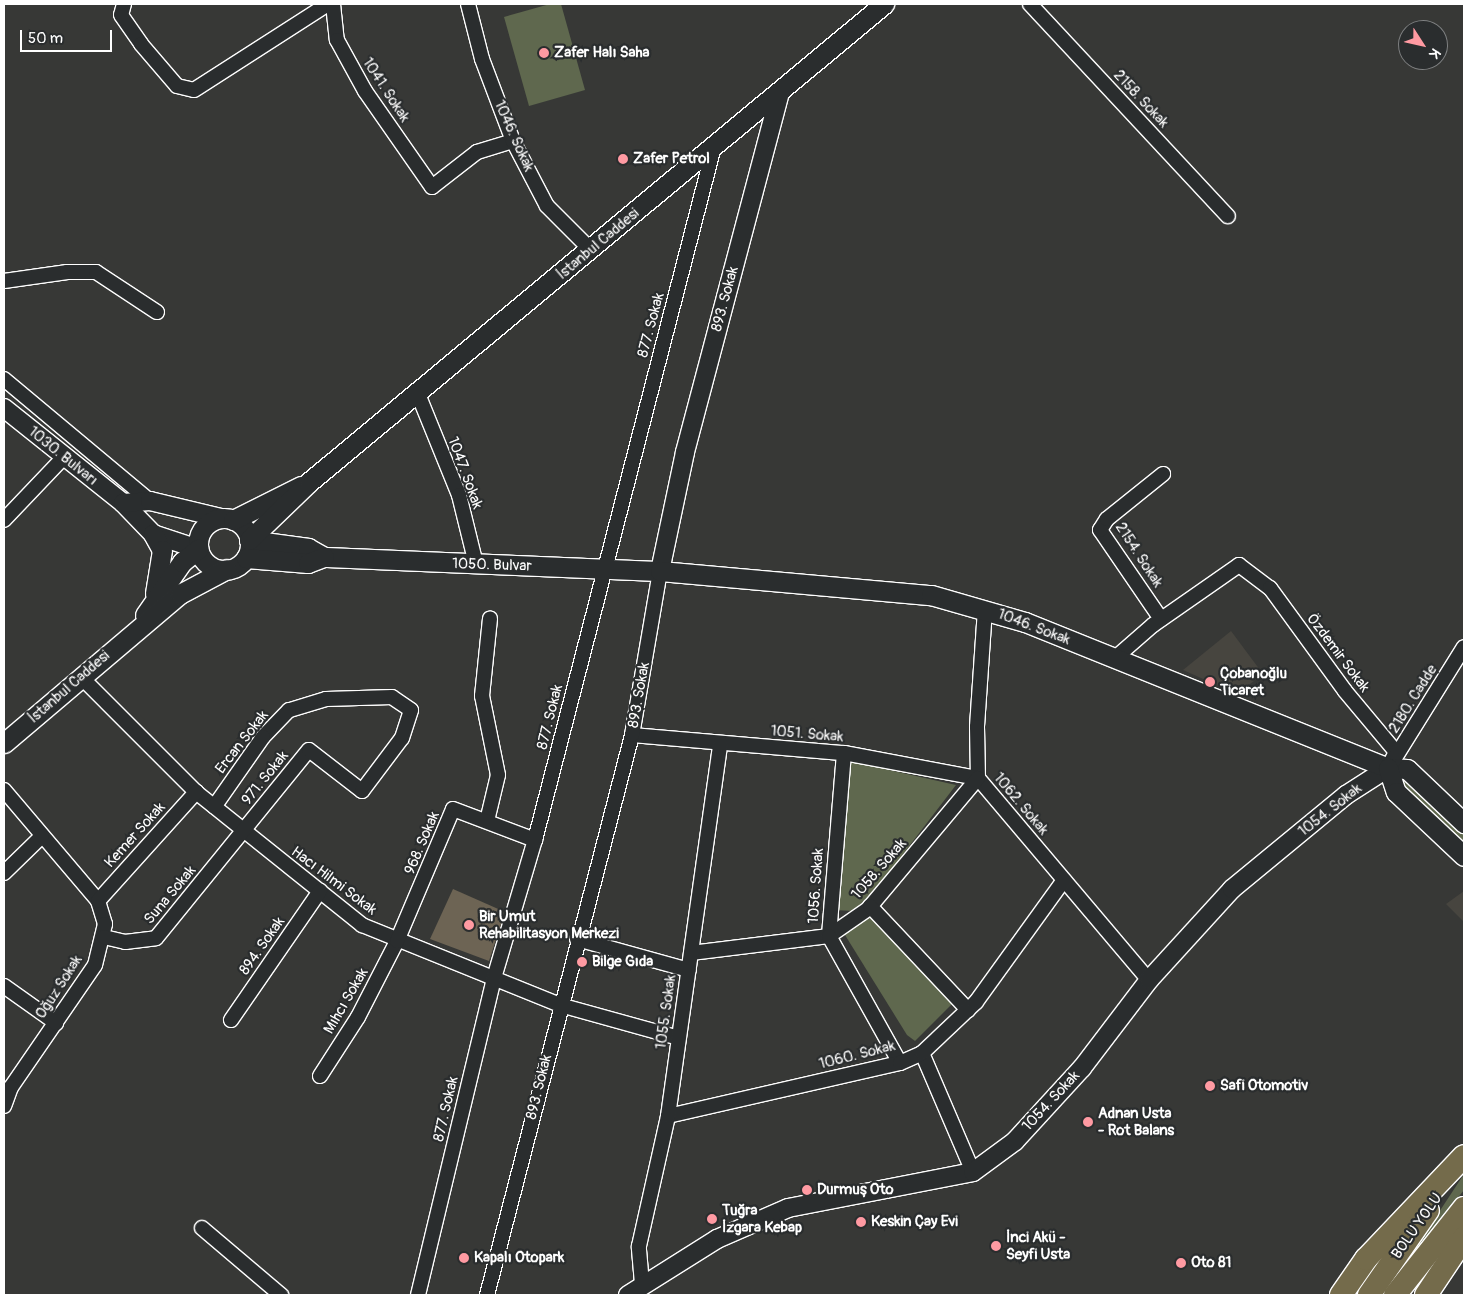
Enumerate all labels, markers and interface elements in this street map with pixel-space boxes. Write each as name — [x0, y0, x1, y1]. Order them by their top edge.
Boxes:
scale bar — [22, 20, 115, 52]
north arrow — [1398, 20, 1448, 70]
text: 50 m — [28, 29, 63, 48]
place label: Zafer Halı Saha — [554, 44, 649, 62]
text: K — [1425, 45, 1444, 62]
marker: Zafer Halı Saha — [538, 47, 550, 59]
street label: 1041. Sokak — [358, 54, 414, 126]
street label: 2158. Sokak — [1110, 66, 1172, 132]
street label: 1046. Sokak — [490, 97, 538, 175]
place label: Zafer Petrol — [633, 150, 710, 168]
marker: Zafer Petrol — [617, 153, 629, 165]
street label: İstanbul Caddesi — [553, 204, 643, 284]
street label: 893. Sokak — [708, 265, 742, 333]
street label: 877. Sokak — [634, 291, 668, 359]
street label: 1030. Bulvarı — [25, 423, 101, 489]
street label: 1047. Sokak — [444, 434, 486, 512]
street label: 2154. Sokak — [1111, 519, 1167, 591]
street label: 1050. Bulvar — [452, 555, 532, 575]
street label: 1046. Sokak — [995, 605, 1073, 649]
street label: Özdemir Sokak — [1303, 610, 1373, 696]
street label: İstanbul Caddesi — [25, 647, 113, 727]
street label: 893. Sokak — [624, 661, 654, 729]
street label: 2180. Cadde — [1385, 662, 1441, 736]
place label: Çobanoğlu Ticaret — [1220, 664, 1287, 699]
marker: Çobanoğlu Ticaret — [1204, 676, 1216, 688]
street label: 877. Sokak — [533, 683, 567, 751]
street label: Ercan Sokak — [212, 707, 272, 777]
street label: 1051. Sokak — [770, 722, 844, 746]
street label: 971. Sokak — [238, 747, 292, 809]
street label: 1062. Sokak — [990, 769, 1052, 839]
street label: 1054. Sokak — [1295, 780, 1365, 840]
street label: Kemer Sokak — [101, 799, 169, 871]
street label: 968. Sokak — [401, 809, 443, 877]
street label: 1058. Sokak — [848, 835, 910, 903]
street label: Hacı Hilmi Sokak — [288, 843, 380, 919]
street label: 1056. Sokak — [804, 848, 828, 924]
street label: Suna Sokak — [140, 862, 200, 928]
place label: Bir Umut Rehabilitasyon Merkezi — [479, 907, 619, 942]
street label: 894. Sokak — [235, 913, 289, 979]
marker: Bir Umut Rehabilitasyon Merkezi — [463, 919, 475, 931]
street label: Oğuz Sokak — [32, 952, 86, 1022]
place label: Bilge Gıda — [592, 953, 653, 971]
marker: Bilge Gıda — [576, 956, 588, 968]
street label: Mıhcı Sokak — [320, 965, 372, 1037]
street label: 1055. Sokak — [652, 974, 680, 1050]
street label: 1060. Sokak — [817, 1037, 897, 1073]
street label: 893. Sokak — [522, 1053, 556, 1121]
street label: 1054. Sokak — [1019, 1067, 1083, 1135]
street label: 877. Sokak — [430, 1075, 462, 1143]
place label: Safi Otomotiv — [1220, 1077, 1308, 1095]
marker: Safi Otomotiv — [1204, 1080, 1216, 1092]
place label: Adnan Usta - Rot Balans — [1098, 1104, 1174, 1139]
marker: Adnan Usta - Rot Balans — [1082, 1116, 1094, 1128]
place label: Durmuş Oto — [817, 1181, 893, 1199]
marker: Durmuş Oto — [801, 1184, 813, 1196]
street label: BOLU YOLU — [1388, 1190, 1446, 1262]
place label: Tuğra İzgara Kebap — [722, 1201, 802, 1236]
marker: Tuğra İzgara Kebap — [706, 1213, 718, 1225]
place label: Keskin Çay Evi — [871, 1213, 958, 1231]
marker: Keskin Çay Evi — [855, 1216, 867, 1228]
place label: İnci Akü - Seyfi Usta — [1006, 1228, 1070, 1263]
marker: İnci Akü - Seyfi Usta — [990, 1240, 1002, 1252]
place label: Kapalı Otopark — [474, 1249, 564, 1267]
marker: Kapalı Otopark — [458, 1252, 470, 1264]
place label: Oto 81 — [1191, 1254, 1231, 1272]
marker: Oto 81 — [1175, 1257, 1187, 1269]

